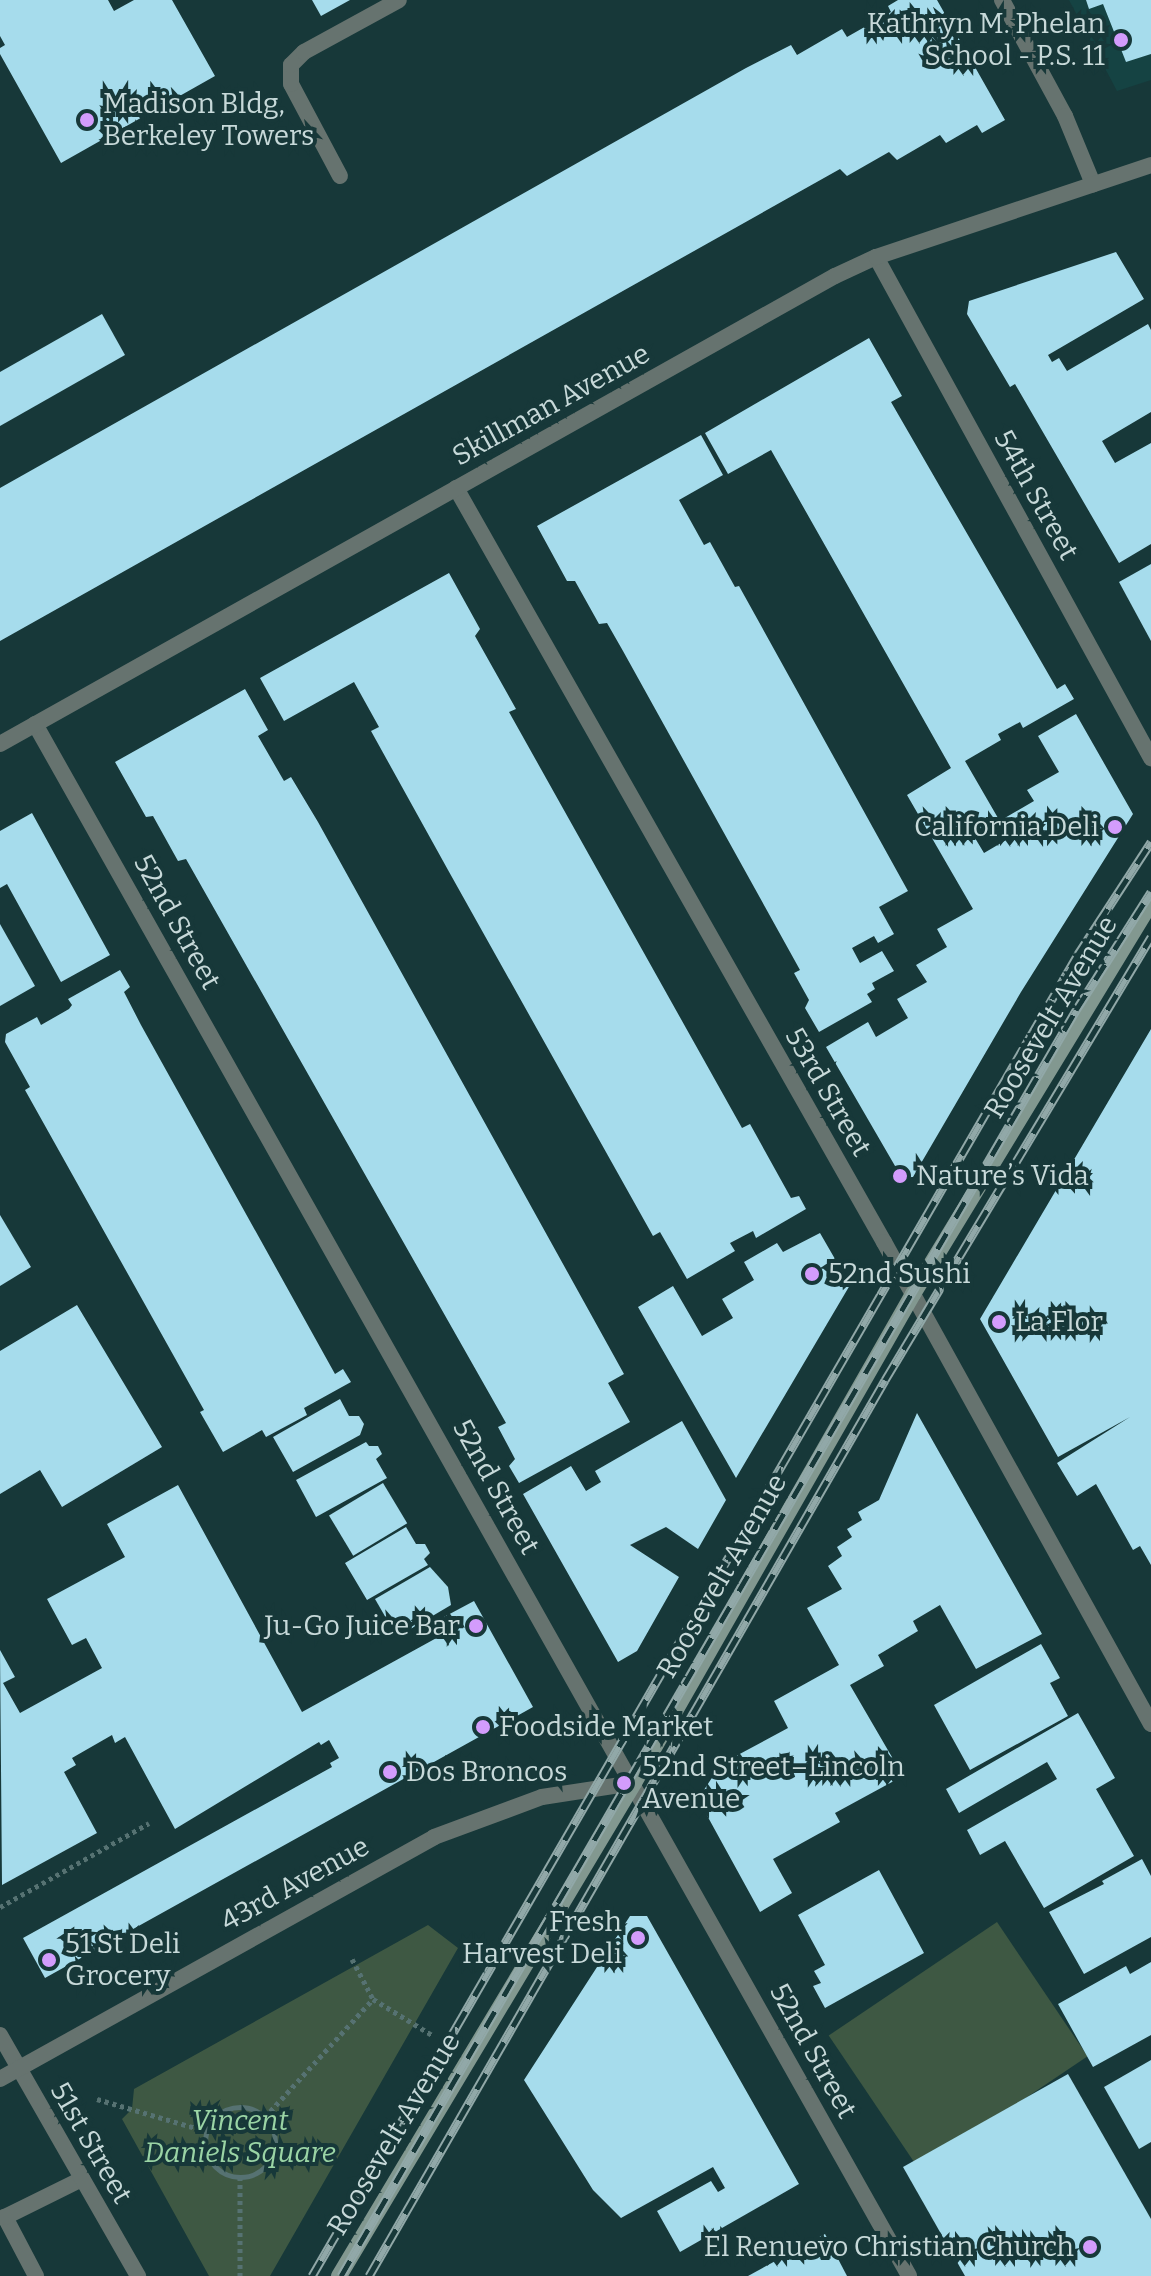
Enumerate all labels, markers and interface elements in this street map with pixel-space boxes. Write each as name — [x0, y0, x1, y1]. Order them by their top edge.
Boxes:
place label: Kathryn M. Phelan School - P.S. 11 — [867, 7, 1105, 73]
marker: Kathryn M. Phelan School - P.S. 11 — [1112, 31, 1130, 49]
place label: Madison Bldg, Berkeley Towers — [103, 87, 314, 153]
marker: Madison Bldg, Berkeley Towers — [78, 111, 96, 129]
street label: Skillman Avenue — [446, 337, 656, 473]
street label: 54th Street — [987, 424, 1085, 566]
place label: California Deli — [914, 810, 1099, 844]
marker: California Deli — [1106, 818, 1124, 836]
street label: 52nd Street — [126, 849, 228, 995]
street label: Roosevelt Avenue — [977, 910, 1125, 1124]
street label: 53rd Street — [778, 1022, 878, 1162]
place label: Nature’s Vida — [916, 1159, 1089, 1193]
marker: Nature’s Vida — [891, 1167, 909, 1185]
place label: 52nd Sushi — [828, 1257, 970, 1291]
marker: 52nd Sushi — [803, 1265, 821, 1283]
place label: La Flor — [1015, 1305, 1103, 1339]
marker: La Flor — [990, 1313, 1008, 1331]
street label: 52nd Street — [445, 1414, 547, 1560]
street label: Roosevelt Avenue — [650, 1468, 794, 1684]
place label: Ju-Go Juice Bar — [264, 1609, 460, 1643]
marker: Ju-Go Juice Bar — [467, 1617, 485, 1635]
place label: Foodside Market — [499, 1710, 713, 1744]
marker: Foodside Market — [474, 1718, 492, 1736]
place label: 52nd Street–Lincoln Avenue — [642, 1750, 905, 1816]
place label: Dos Broncos — [406, 1755, 567, 1789]
marker: Dos Broncos — [381, 1763, 399, 1781]
marker: 52nd Street–Lincoln Avenue — [613, 1772, 635, 1794]
street label: 43rd Avenue — [215, 1830, 375, 1938]
place label: Fresh Harvest Deli — [462, 1905, 622, 1971]
place label: 51 St Deli Grocery — [65, 1927, 180, 1993]
marker: Fresh Harvest Deli — [629, 1929, 647, 1947]
marker: 51 St Deli Grocery — [40, 1951, 58, 1969]
street label: 52nd Street — [762, 1978, 864, 2124]
street label: Roosevelt Avenue — [320, 2027, 468, 2241]
street label: 51st Street — [43, 2077, 139, 2209]
park label: Vincent Daniels Square — [144, 2104, 336, 2170]
place label: El Renuevo Christian Church — [704, 2230, 1074, 2264]
marker: El Renuevo Christian Church — [1081, 2238, 1099, 2256]

